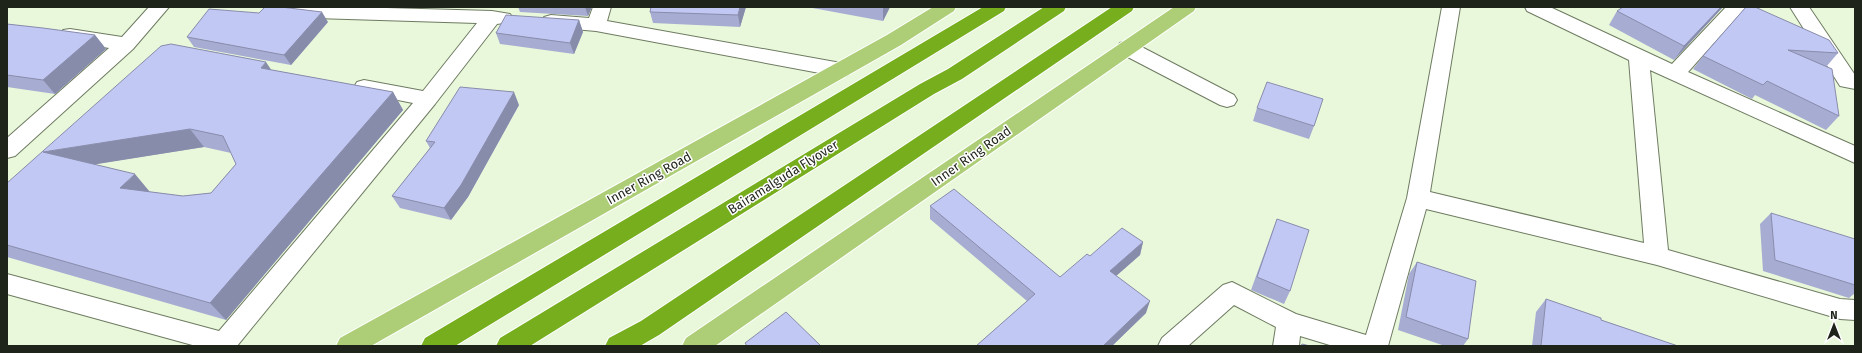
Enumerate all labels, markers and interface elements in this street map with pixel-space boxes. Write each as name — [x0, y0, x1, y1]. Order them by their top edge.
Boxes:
street label: Inner Ring Road — [928, 123, 1014, 189]
street label: Bairamalguda Flyover — [725, 137, 841, 217]
street label: Inner Ring Road — [604, 149, 694, 207]
north arrow — [1814, 305, 1854, 345]
text: N — [1830, 309, 1838, 322]

